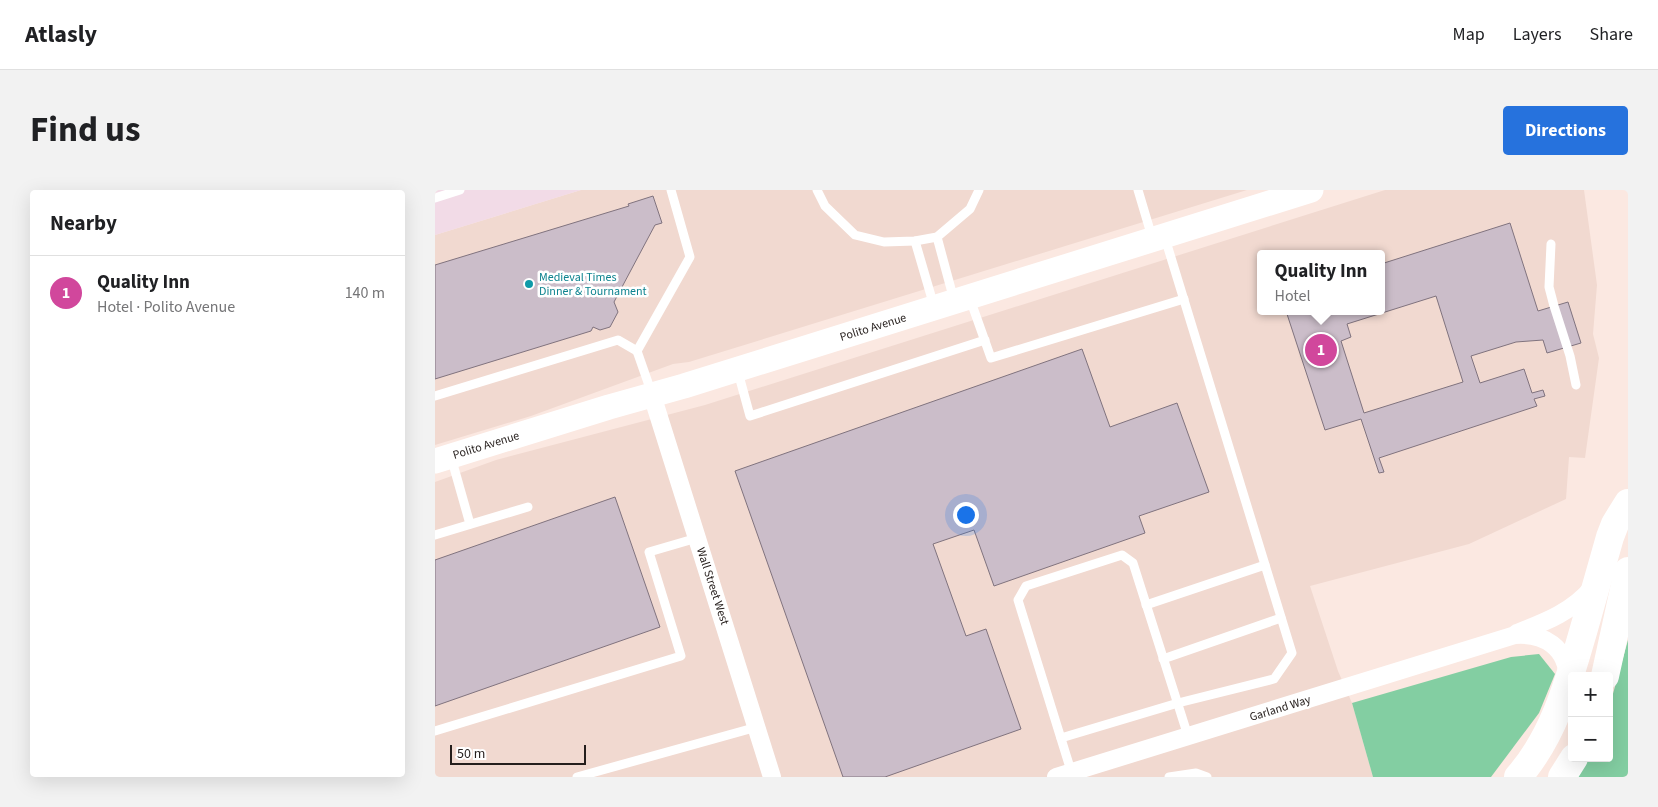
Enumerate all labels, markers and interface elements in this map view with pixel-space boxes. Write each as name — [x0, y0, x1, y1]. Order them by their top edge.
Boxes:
text: Atlasly — [25, 17, 97, 52]
text: Map — [1453, 22, 1485, 47]
text: Layers — [1513, 22, 1562, 47]
text: Share — [1590, 22, 1633, 47]
text: Find us — [30, 105, 140, 155]
button: Directions — [1503, 106, 1628, 155]
text: Nearby — [50, 208, 117, 238]
popup — [1257, 250, 1385, 315]
text: Quality Inn — [1275, 258, 1367, 285]
text: Quality Inn — [97, 269, 190, 296]
place label: Medieval Times Dinner & Tournament — [539, 269, 647, 300]
marker: Medieval Times Dinner & Tournament — [523, 278, 535, 290]
text: 1 — [62, 282, 70, 304]
text: 140 m — [345, 282, 385, 304]
text: Hotel — [1275, 285, 1311, 307]
text: Hotel · Polito Avenue — [97, 296, 235, 318]
street label: Polito Avenue — [838, 309, 909, 346]
pin: 1 — [1305, 331, 1337, 369]
street label: Polito Avenue — [451, 427, 522, 464]
your location — [953, 502, 979, 528]
street label: Wall Street West — [692, 545, 733, 627]
map controls — [1568, 672, 1613, 762]
button: + — [1568, 672, 1613, 717]
street label: Garland Way — [1247, 691, 1313, 726]
button: − — [1568, 717, 1613, 762]
scale bar — [450, 742, 586, 765]
text: 50 m — [457, 744, 485, 764]

